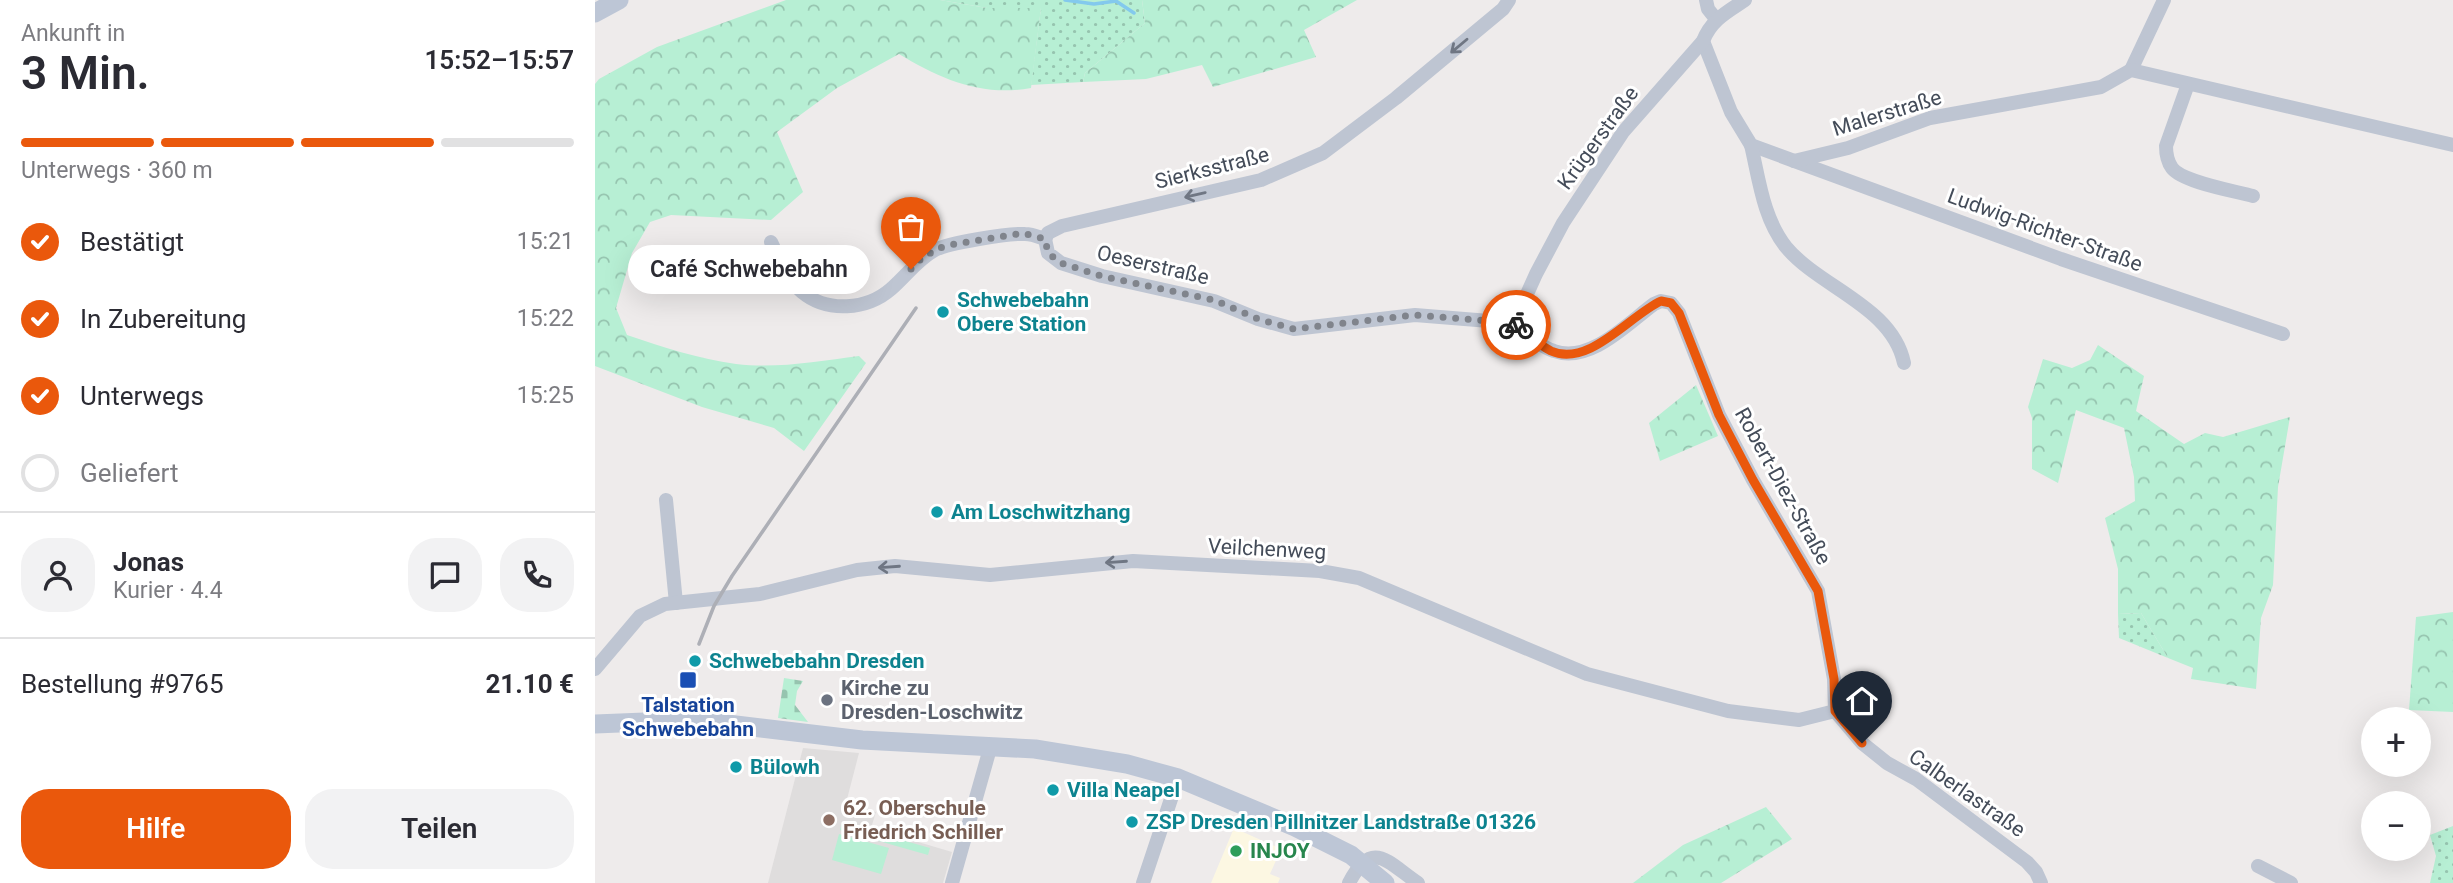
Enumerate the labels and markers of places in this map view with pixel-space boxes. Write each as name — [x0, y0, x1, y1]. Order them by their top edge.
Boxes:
pin — [881, 197, 941, 269]
callout: Café Schwebebahn — [628, 244, 869, 294]
place label: Schwebebahn Obere Station — [957, 288, 1089, 336]
marker: Schwebebahn Obere Station — [935, 304, 951, 320]
place label: Am Loschwitzhang — [951, 500, 1130, 524]
marker: Am Loschwitzhang — [929, 504, 945, 520]
place label: Schwebebahn Dresden — [709, 649, 925, 673]
marker: Schwebebahn Dresden — [687, 653, 703, 669]
marker: Talstation Schwebebahn — [678, 670, 698, 690]
pin — [1832, 671, 1892, 743]
place label: Kirche zu Dresden-Loschwitz — [841, 676, 1023, 724]
marker: Kirche zu Dresden-Loschwitz — [819, 692, 835, 708]
place label: Talstation Schwebebahn — [622, 693, 754, 741]
place label: Bülowh — [750, 755, 820, 779]
marker: Bülowh — [728, 759, 744, 775]
place label: Villa Neapel — [1067, 778, 1180, 802]
marker: Villa Neapel — [1045, 782, 1061, 798]
place label: 62. Oberschule Friedrich Schiller — [843, 796, 1003, 844]
place label: ZSP Dresden Pillnitzer Landstraße 01326 — [1146, 810, 1536, 834]
marker: 62. Oberschule Friedrich Schiller — [821, 812, 837, 828]
marker: ZSP Dresden Pillnitzer Landstraße 01326 — [1124, 814, 1140, 830]
place label: INJOY — [1250, 839, 1310, 863]
marker: INJOY — [1228, 843, 1244, 859]

